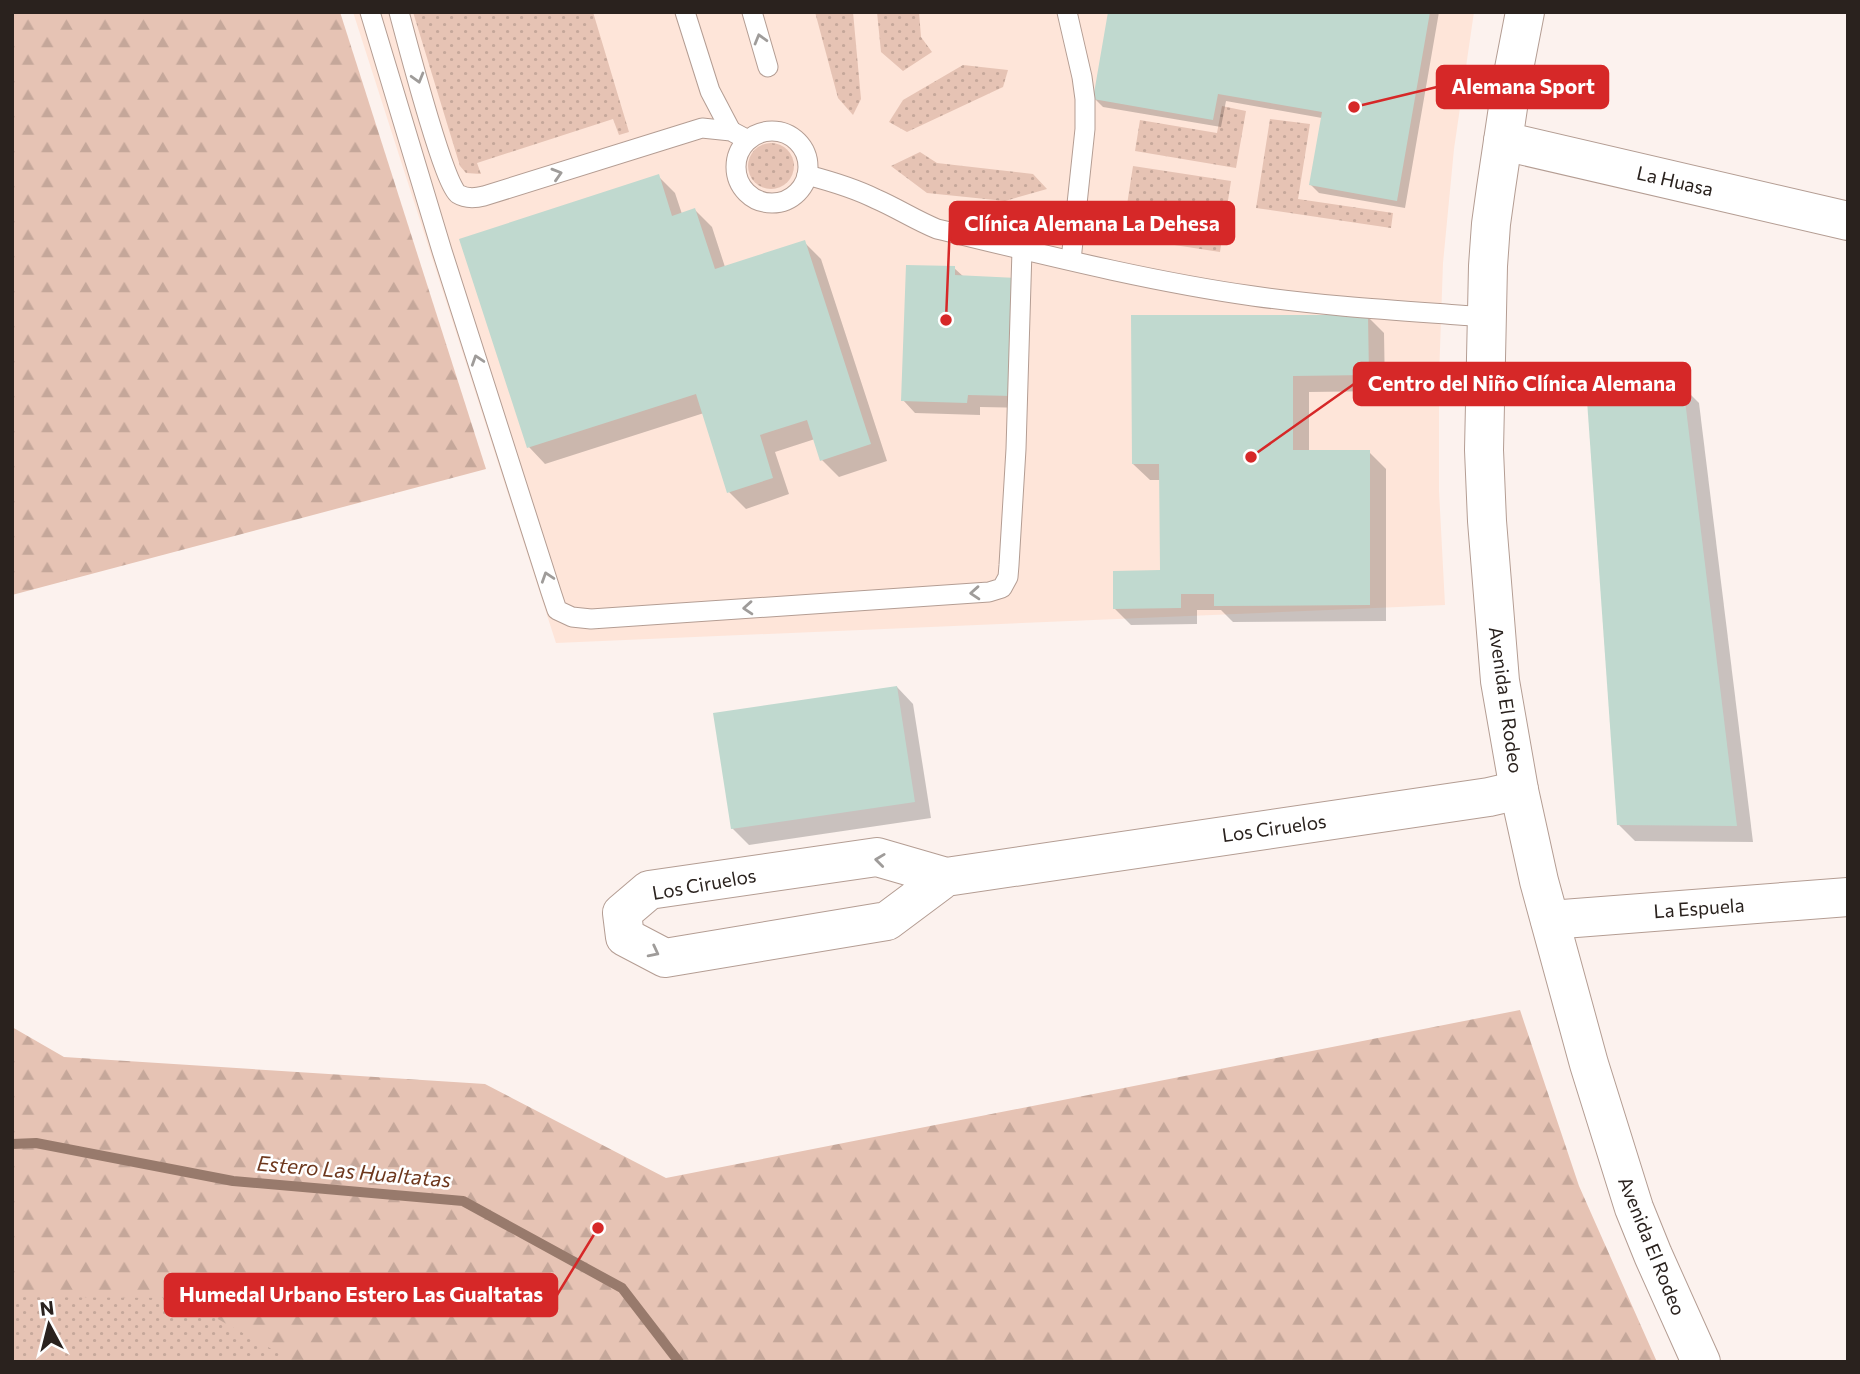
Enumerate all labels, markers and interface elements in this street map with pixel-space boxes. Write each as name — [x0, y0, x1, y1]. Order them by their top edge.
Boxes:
one-way arrow — [754, 34, 768, 46]
callout: Alemana Sport — [1437, 66, 1608, 108]
one-way arrow — [409, 72, 424, 84]
text: Alemana Sport — [1451, 73, 1595, 98]
street label: La Huasa — [1635, 161, 1716, 200]
one-way arrow — [551, 167, 563, 182]
callout: Clínica Alemana La Dehesa — [950, 202, 1234, 244]
text: Clínica Alemana La Dehesa — [964, 210, 1220, 235]
one-way arrow — [471, 355, 485, 367]
callout: Centro del Niño Clínica Alemana — [1354, 363, 1690, 405]
text: Centro del Niño Clínica Alemana — [1368, 370, 1676, 395]
one-way arrow — [540, 571, 555, 583]
one-way arrow — [969, 585, 980, 600]
one-way arrow — [742, 601, 753, 616]
street label: Avenida El Rodeo — [1485, 625, 1528, 775]
street label: Los Ciruelos — [1220, 809, 1328, 846]
one-way arrow — [874, 852, 886, 867]
street label: Los Ciruelos — [650, 863, 758, 904]
street label: La Espuela — [1653, 893, 1745, 922]
one-way arrow — [647, 944, 659, 957]
water label: Estero Las Hualtatas — [256, 1150, 452, 1191]
street label: Avenida El Rodeo — [1614, 1173, 1691, 1319]
callout: Humedal Urbano Estero Las Gualtatas — [165, 1274, 557, 1316]
text: Humedal Urbano Estero Las Gualtatas — [179, 1281, 543, 1306]
north arrow — [14, 1290, 84, 1360]
text: N — [38, 1295, 55, 1320]

